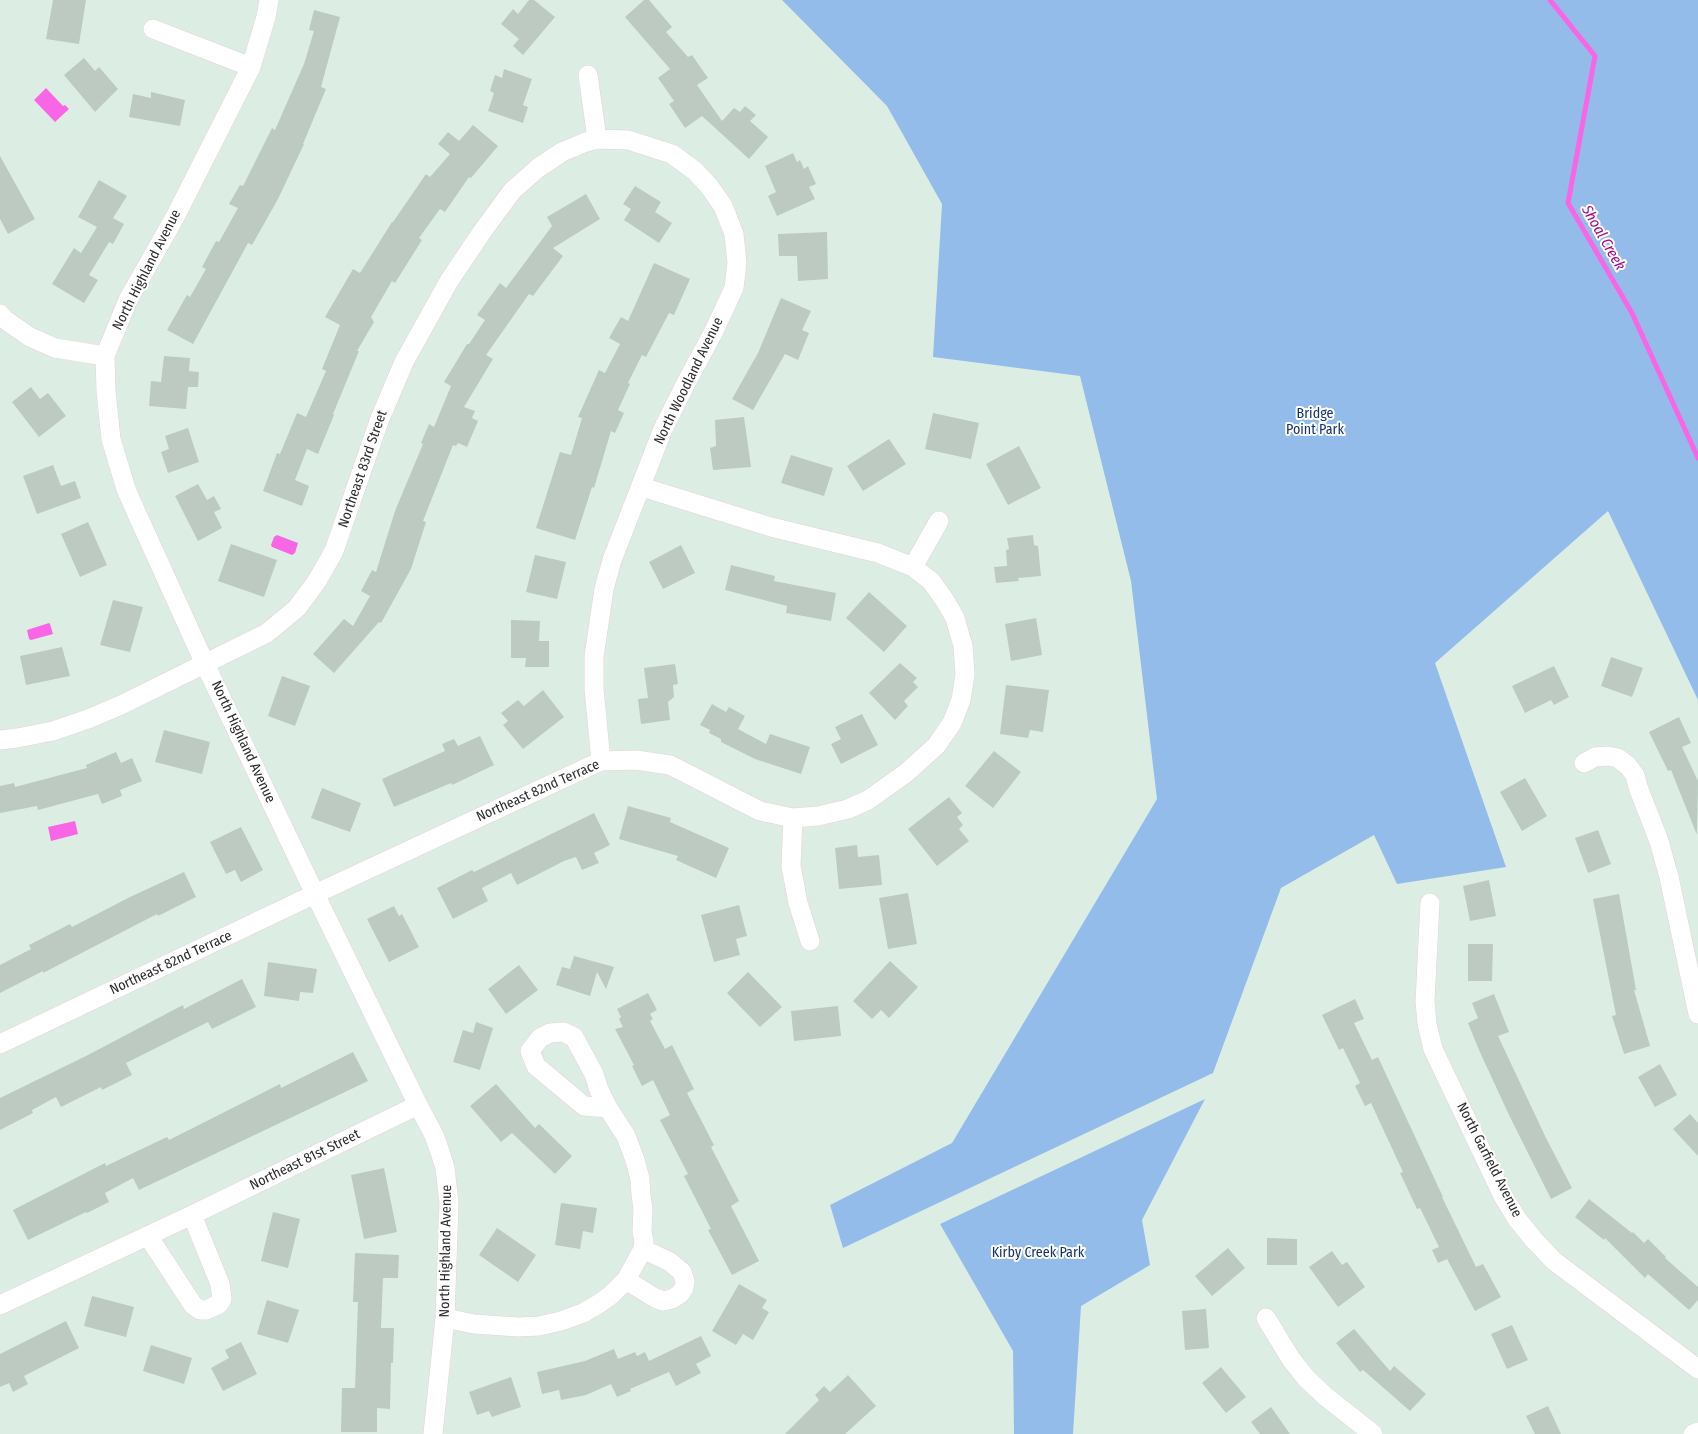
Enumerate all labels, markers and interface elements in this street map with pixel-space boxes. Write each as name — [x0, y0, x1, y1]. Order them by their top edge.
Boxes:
water label: Shoal Creek — [1577, 202, 1629, 274]
street label: North Highland Avenue — [109, 207, 185, 333]
street label: North Woodland Avenue — [651, 315, 727, 447]
park label: Bridge Point Park — [1286, 406, 1344, 438]
street label: Northeast 83rd Street — [335, 408, 391, 530]
street label: North Highland Avenue — [207, 678, 279, 806]
street label: Northeast 82nd Terrace — [474, 756, 602, 826]
street label: Northeast 82nd Terrace — [107, 927, 235, 999]
street label: North Garfield Avenue — [1453, 1100, 1525, 1220]
street label: Northeast 81st Street — [247, 1126, 363, 1194]
street label: North Highland Avenue — [436, 1185, 456, 1317]
park label: Kirby Creek Park — [992, 1245, 1084, 1261]

